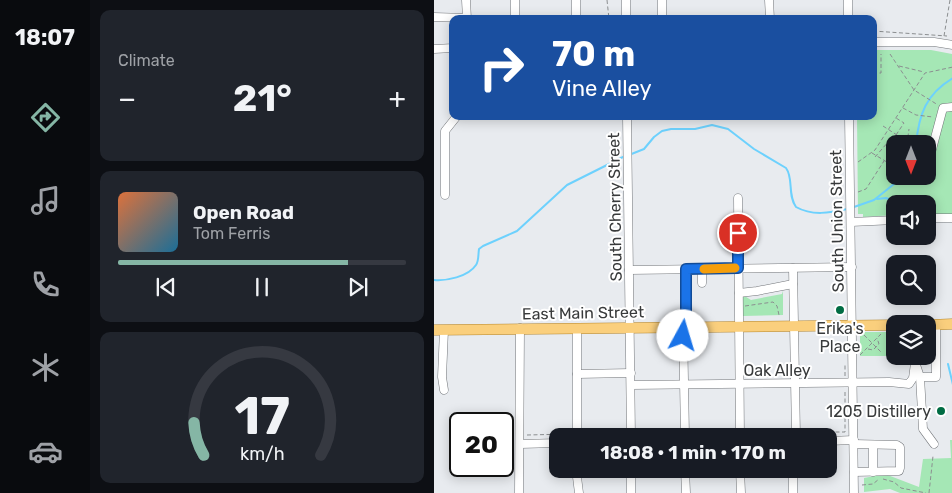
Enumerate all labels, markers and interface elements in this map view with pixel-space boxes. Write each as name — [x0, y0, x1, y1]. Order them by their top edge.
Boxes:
text: 18:07 — [15, 24, 75, 51]
text: 70 m — [552, 33, 635, 75]
icon: right — [469, 35, 534, 100]
text: Climate — [118, 51, 175, 70]
text: 21° — [233, 75, 292, 121]
text: Vine Alley — [552, 75, 652, 102]
text: − — [118, 82, 136, 115]
text: + — [389, 82, 406, 115]
icon: directions — [28, 100, 63, 135]
street label: South Cherry Street — [604, 132, 626, 282]
north arrow — [886, 135, 936, 185]
map controls — [886, 135, 936, 365]
street label: South Union Street — [826, 150, 848, 292]
icon: music — [28, 183, 63, 218]
button: sound — [886, 195, 936, 245]
text: Open Road — [193, 201, 294, 224]
pin — [717, 212, 759, 254]
icon: arrive — [724, 219, 752, 247]
text: Tom Ferris — [193, 224, 270, 243]
button: search — [886, 255, 936, 305]
icon: phone — [28, 267, 63, 302]
icon: previous — [152, 273, 180, 301]
icon: pause — [248, 273, 276, 301]
icon: next — [344, 273, 372, 301]
street label: East Main Street — [522, 302, 644, 324]
marker: Erika's Place — [834, 304, 846, 316]
position arrow — [656, 309, 708, 361]
button: layers — [886, 315, 936, 365]
place label: Erika's Place — [816, 319, 864, 356]
icon: climate — [28, 350, 63, 385]
street label: Oak Alley — [743, 361, 811, 380]
text: 17 — [234, 385, 290, 447]
place label: 1205 Distillery — [826, 402, 931, 421]
marker: 1205 Distillery — [935, 405, 947, 417]
speed limit sign: 20 — [449, 412, 514, 477]
icon: car — [28, 434, 63, 469]
text: 18:08 · 1 min · 170 m — [600, 441, 786, 464]
text: km/h — [240, 443, 284, 464]

